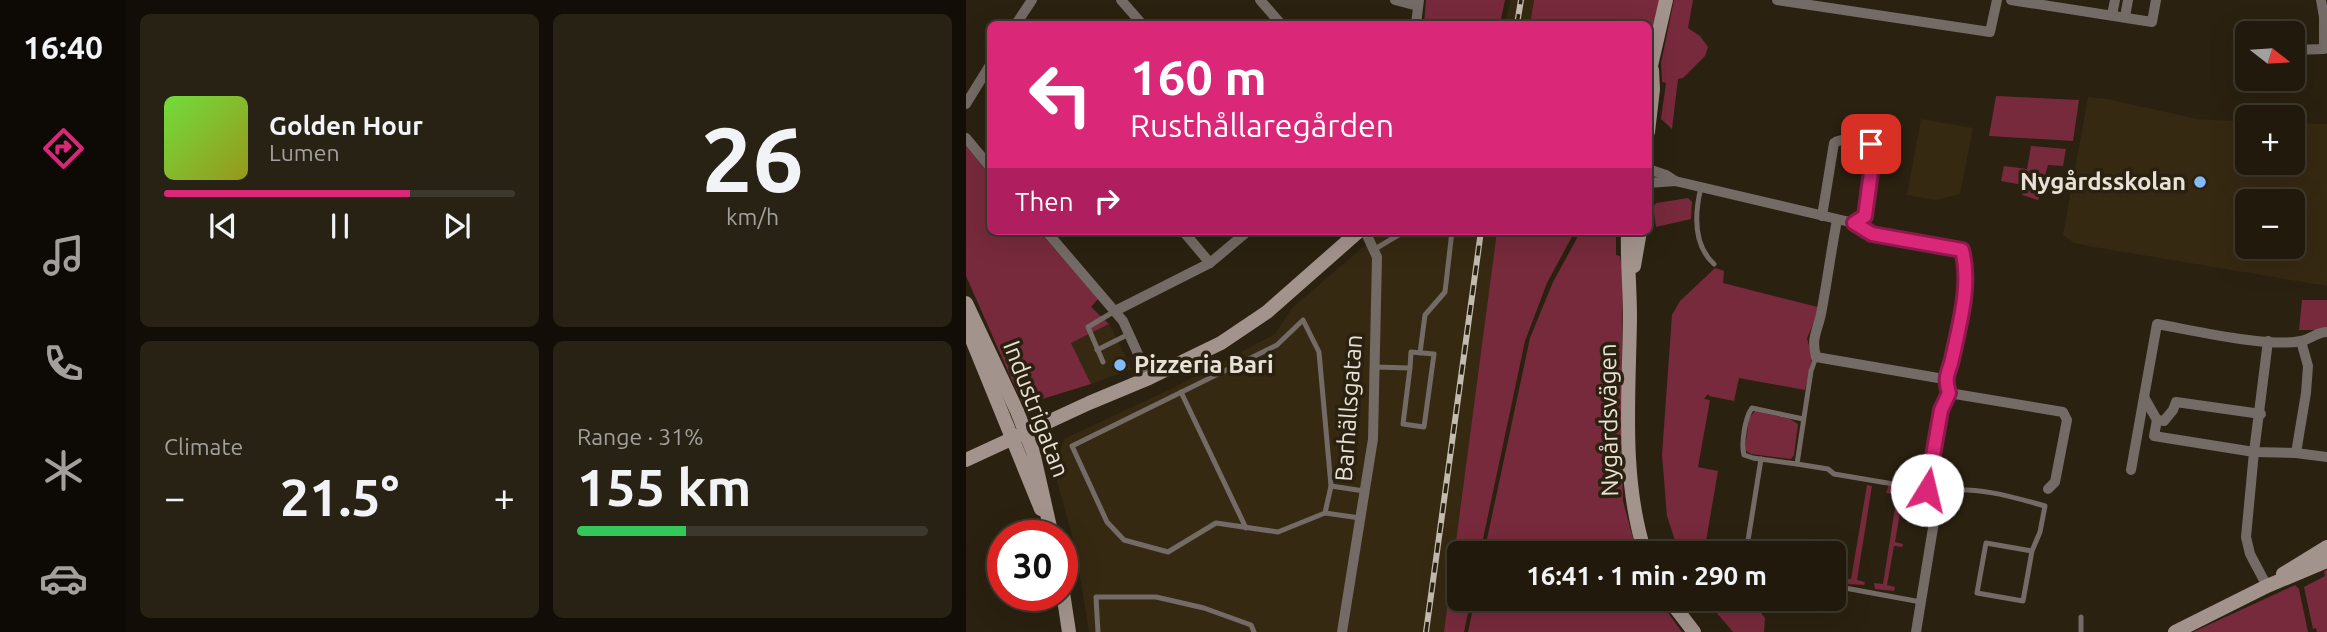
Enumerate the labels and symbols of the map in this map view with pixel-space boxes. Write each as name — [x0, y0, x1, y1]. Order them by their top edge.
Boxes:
north arrow — [2235, 21, 2305, 91]
pin — [1841, 114, 1901, 174]
place label: Nygårdsskolan — [2020, 168, 2186, 195]
marker: Nygårdsskolan — [2192, 174, 2208, 190]
street label: Barhällsgatan — [1330, 334, 1367, 482]
street label: Industrigatan — [998, 337, 1075, 481]
street label: Nygårdsvägen — [1594, 343, 1623, 497]
place label: Pizzeria Bari — [1134, 351, 1274, 378]
marker: Pizzeria Bari — [1112, 357, 1128, 373]
position arrow — [1890, 453, 1964, 527]
speed limit sign: 30 — [987, 520, 1078, 611]

